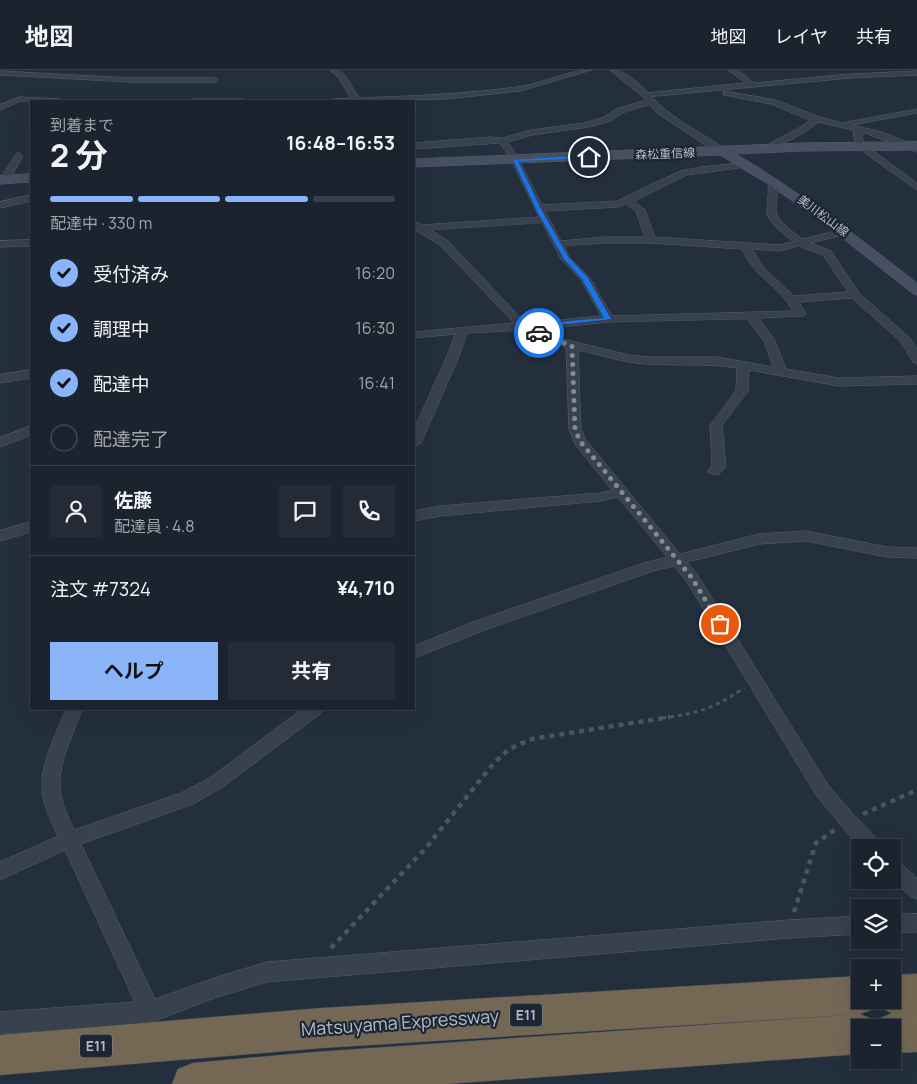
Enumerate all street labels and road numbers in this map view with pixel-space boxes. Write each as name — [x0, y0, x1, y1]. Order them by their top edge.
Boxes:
street label: 森松重信線 — [635, 144, 695, 163]
street label: 美川松山線 — [794, 191, 852, 240]
street label: Matsuyama Expressway — [300, 1003, 500, 1041]
road number: E11 — [510, 1004, 542, 1026]
road number: E11 — [80, 1034, 112, 1058]

